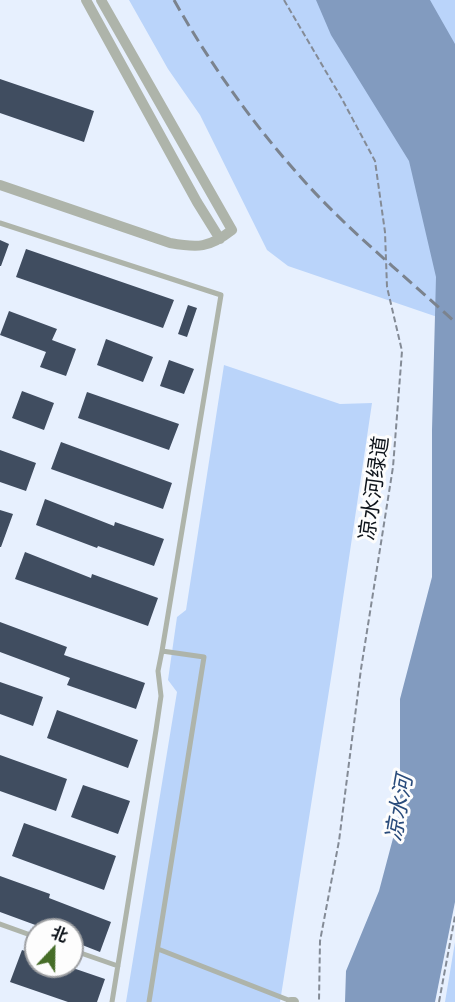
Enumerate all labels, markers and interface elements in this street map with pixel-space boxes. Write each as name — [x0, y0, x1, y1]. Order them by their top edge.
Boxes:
street label: 凉水河绿道 — [353, 434, 393, 542]
water label: 凉水河 — [379, 773, 417, 843]
north arrow — [24, 918, 84, 978]
text: 北 — [48, 919, 72, 947]

